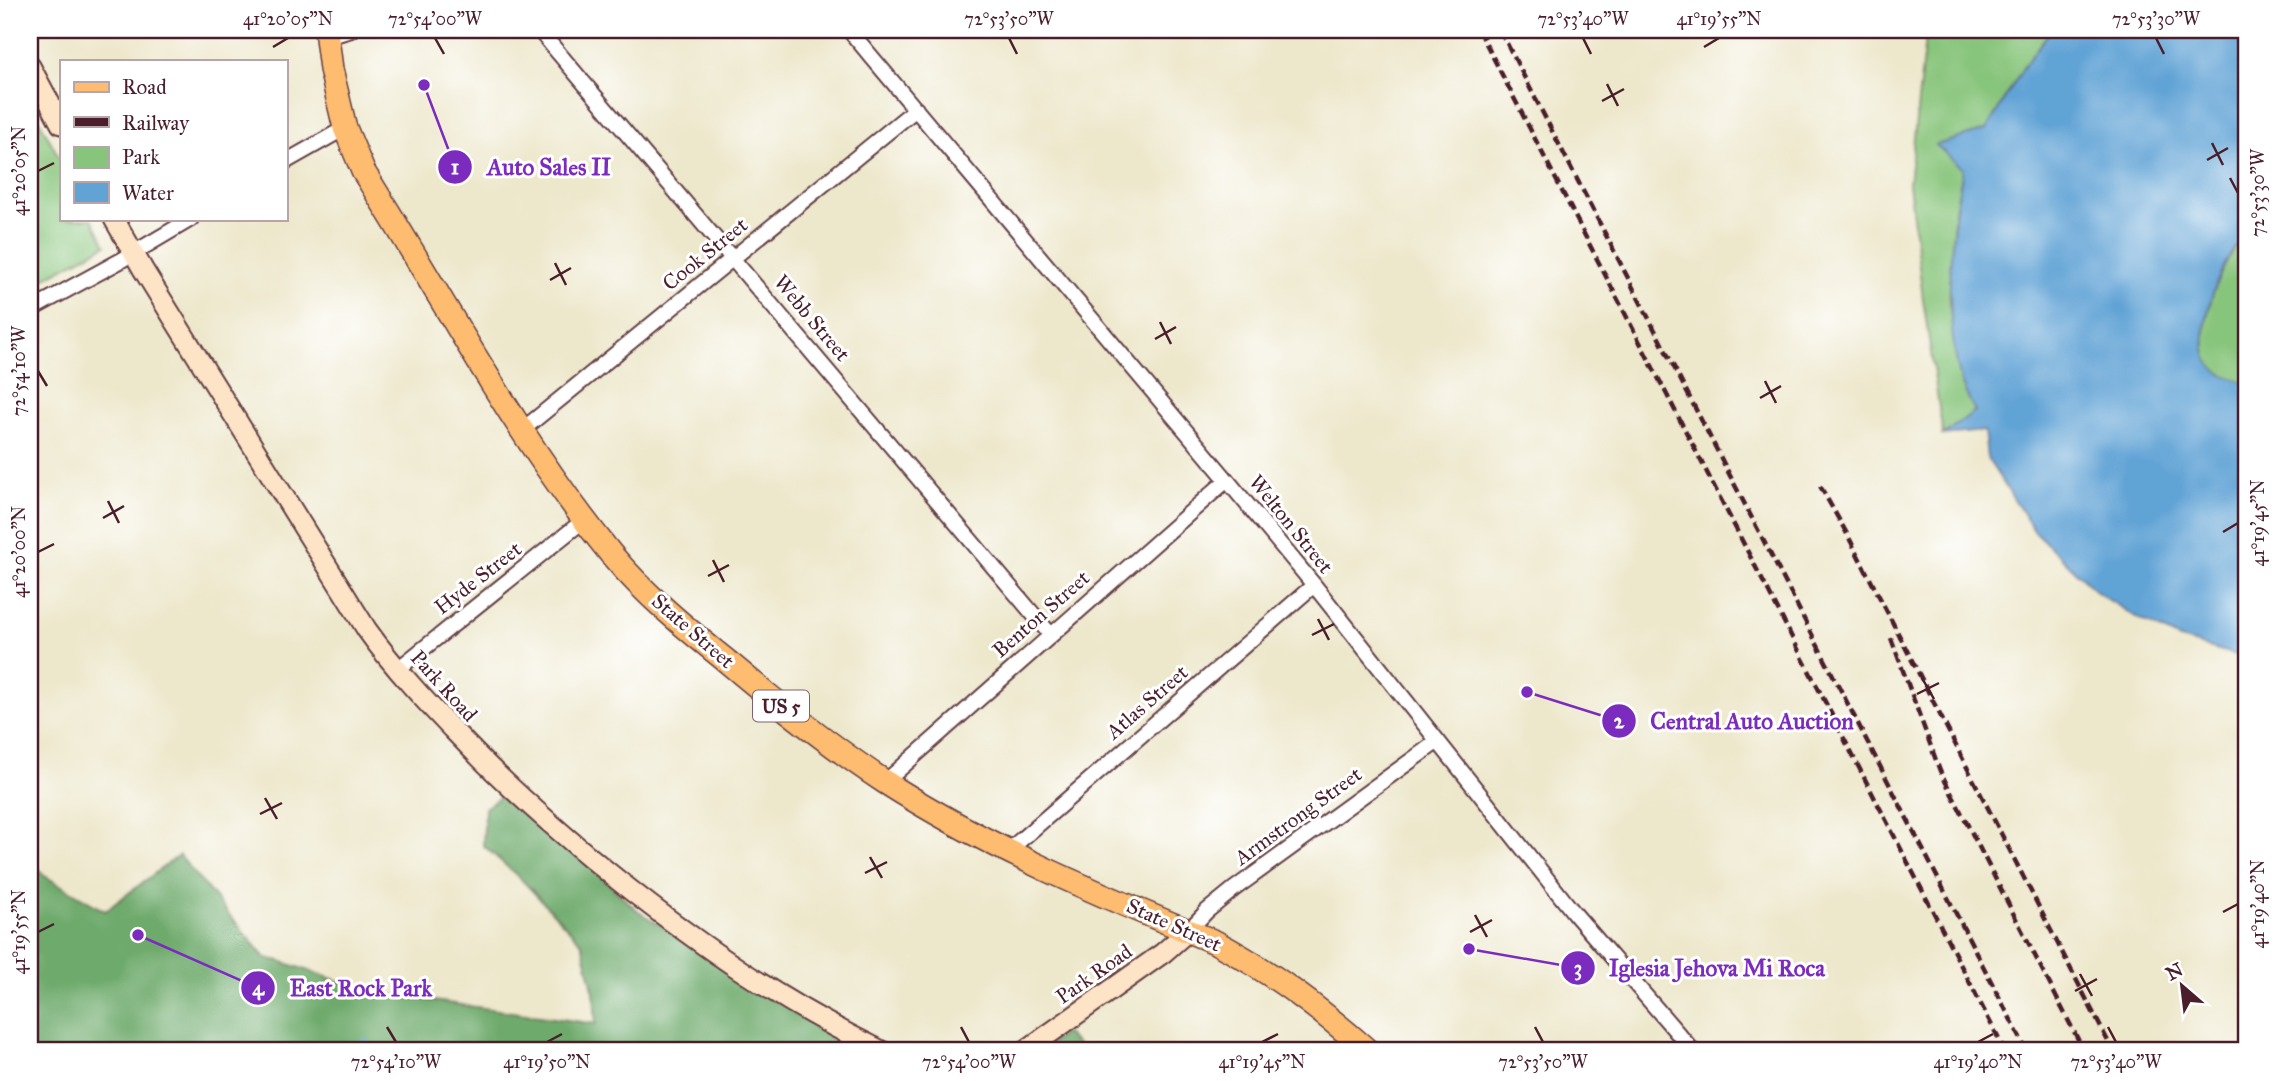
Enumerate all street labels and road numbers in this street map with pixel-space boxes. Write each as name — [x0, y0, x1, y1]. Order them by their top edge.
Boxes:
street label: Cook Street — [657, 211, 753, 296]
street label: Webb Street — [768, 269, 856, 367]
street label: Welton Street — [1243, 469, 1339, 579]
street label: Hyde Street — [429, 536, 527, 620]
street label: Benton Street — [987, 564, 1095, 663]
street label: State Street — [646, 588, 740, 674]
street label: Park Road — [405, 645, 483, 727]
street label: Atlas Street — [1100, 659, 1194, 745]
road number: US 5 — [753, 691, 809, 722]
street label: Armstrong Street — [1228, 761, 1367, 872]
street label: State Street — [1122, 893, 1226, 958]
street label: Park Road — [1051, 938, 1138, 1010]

